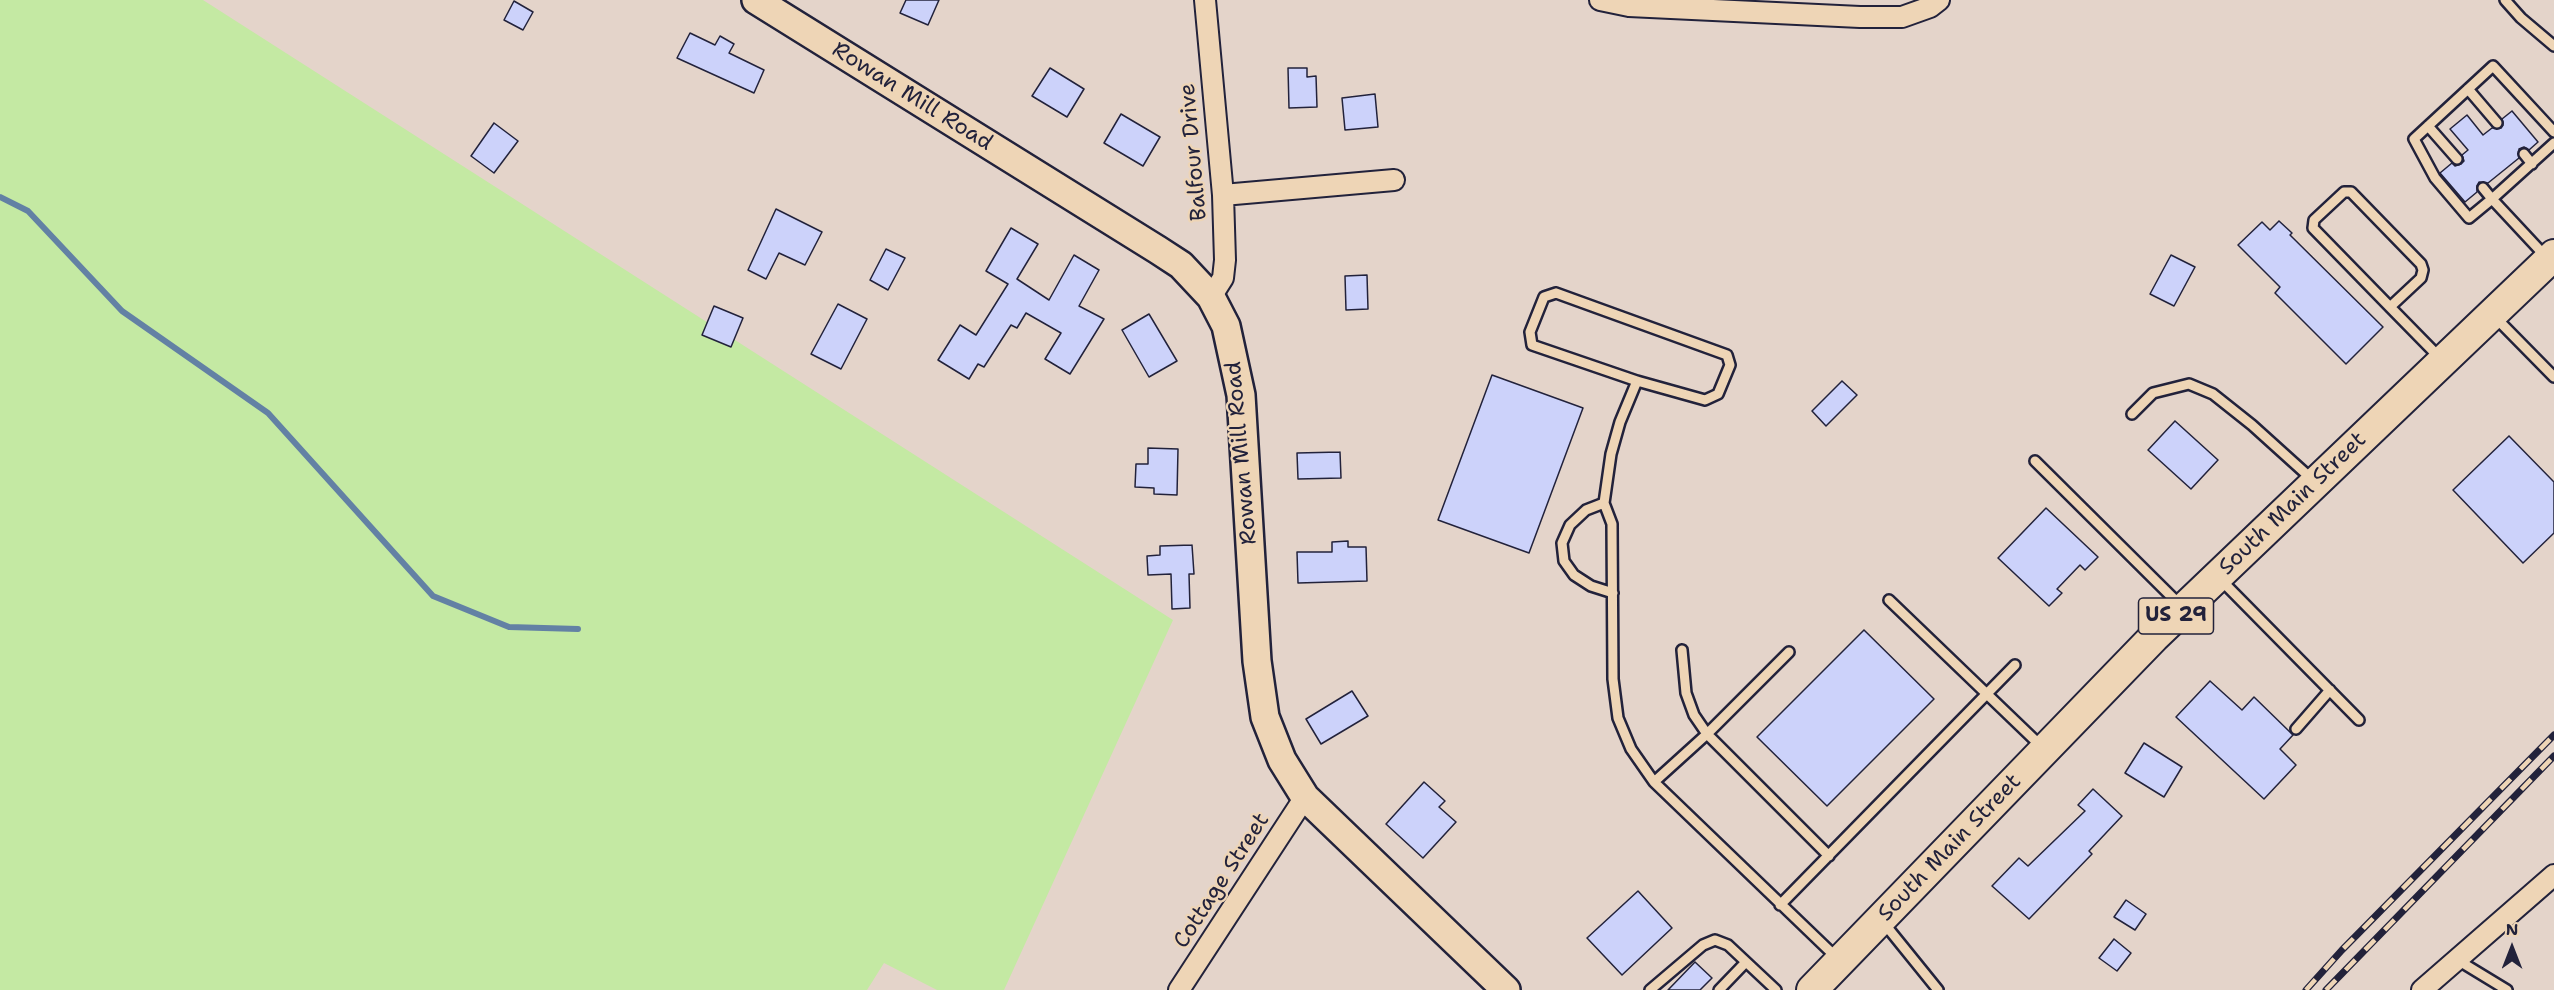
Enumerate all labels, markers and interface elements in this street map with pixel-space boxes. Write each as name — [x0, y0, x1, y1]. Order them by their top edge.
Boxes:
street label: Rowan Mill Road — [827, 37, 997, 157]
street label: Balfour Drive — [1175, 82, 1213, 222]
street label: Rowan Mill Road — [1221, 360, 1263, 546]
street label: South Main Street — [2214, 427, 2372, 581]
road number: US 29 — [2138, 598, 2214, 634]
street label: South Main Street — [1873, 769, 2027, 927]
street label: Cottage Street — [1169, 808, 1275, 954]
north arrow — [2482, 918, 2542, 978]
text: N — [2506, 919, 2518, 940]

